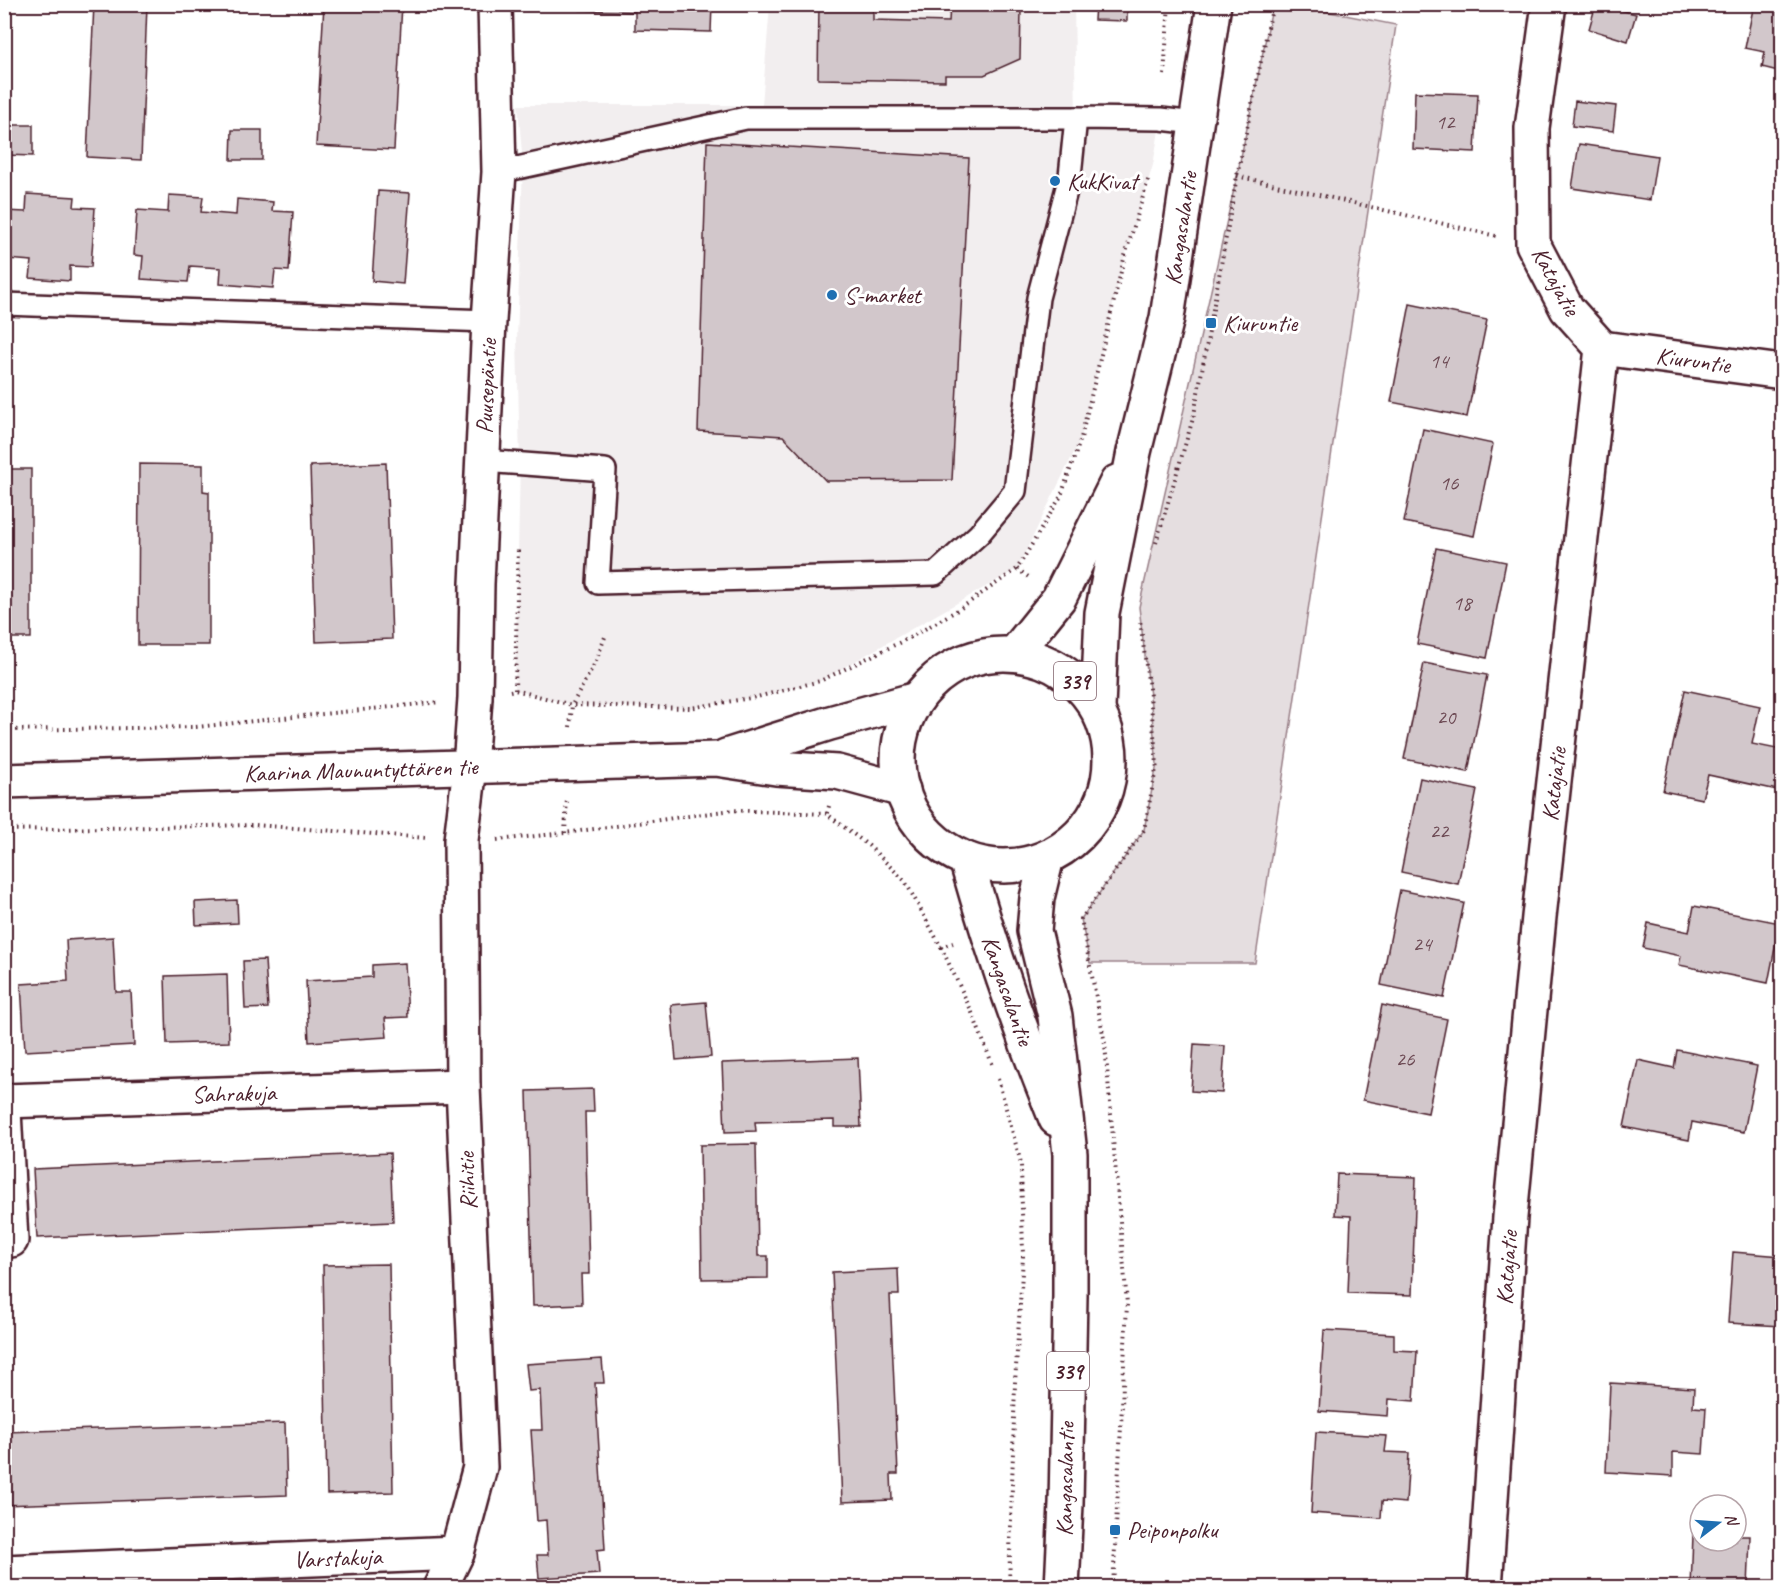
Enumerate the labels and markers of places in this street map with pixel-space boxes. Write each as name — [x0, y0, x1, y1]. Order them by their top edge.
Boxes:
place label: KukKivat — [1067, 166, 1141, 196]
marker: KukKivat — [1048, 174, 1062, 188]
place label: S-market — [844, 280, 923, 310]
marker: S-market — [825, 288, 839, 302]
place label: Kiuruntie — [1223, 308, 1299, 338]
marker: Kiuruntie — [1204, 316, 1218, 330]
place label: Peiponpolku — [1127, 1515, 1220, 1545]
marker: Peiponpolku — [1108, 1523, 1122, 1537]

